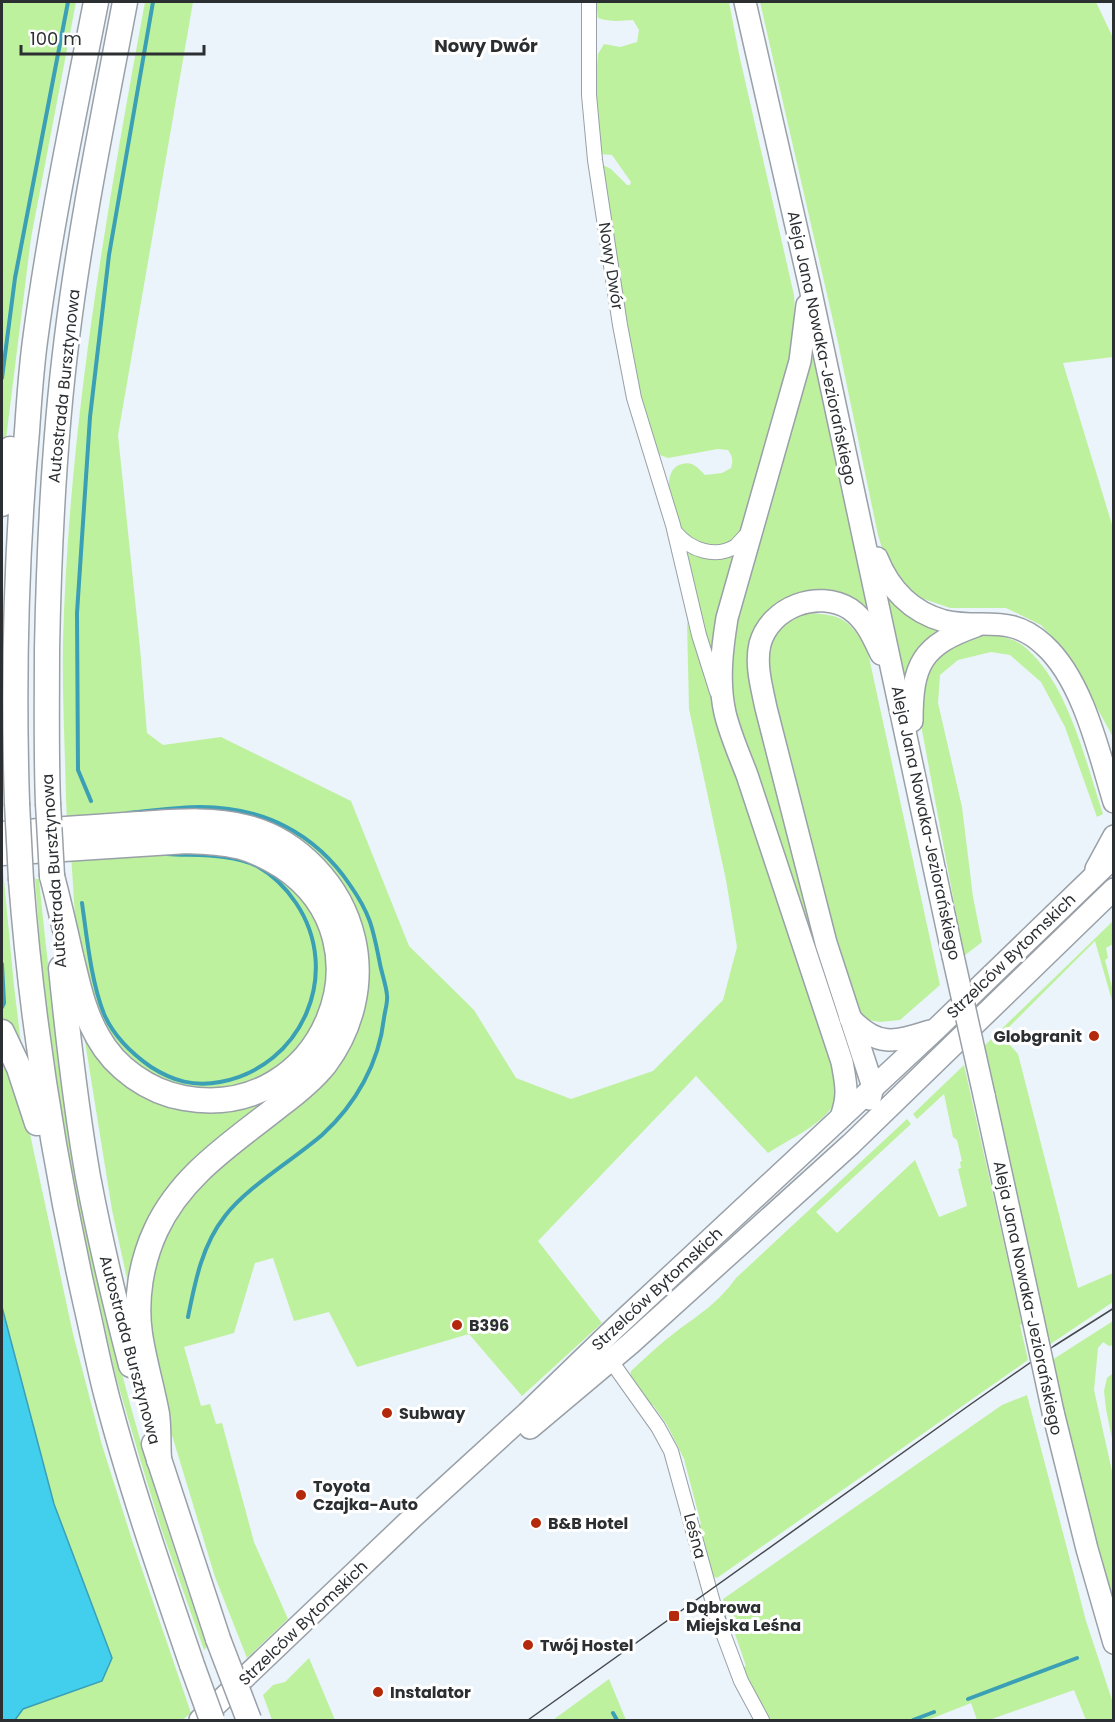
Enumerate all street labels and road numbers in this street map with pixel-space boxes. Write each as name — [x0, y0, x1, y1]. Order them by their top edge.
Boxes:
street label: Aleja Jana Nowaka-Jeziorańskiego — [782, 209, 862, 487]
street label: Nowy Dwór — [593, 220, 629, 312]
street label: Autostrada Bursztynowa — [42, 288, 86, 484]
street label: Aleja Jana Nowaka-Jeziorańskiego — [886, 684, 966, 962]
street label: Autostrada Bursztynowa — [36, 773, 72, 969]
street label: Strzelców Bytomskich — [941, 888, 1081, 1024]
street label: Aleja Jana Nowaka-Jeziorańskiego — [988, 1159, 1068, 1437]
street label: Strzelców Bytomskich — [586, 1222, 728, 1356]
street label: Autostrada Bursztynowa — [94, 1253, 166, 1447]
street label: Leśna — [678, 1511, 712, 1561]
street label: Strzelców Bytomskich — [233, 1555, 373, 1691]

